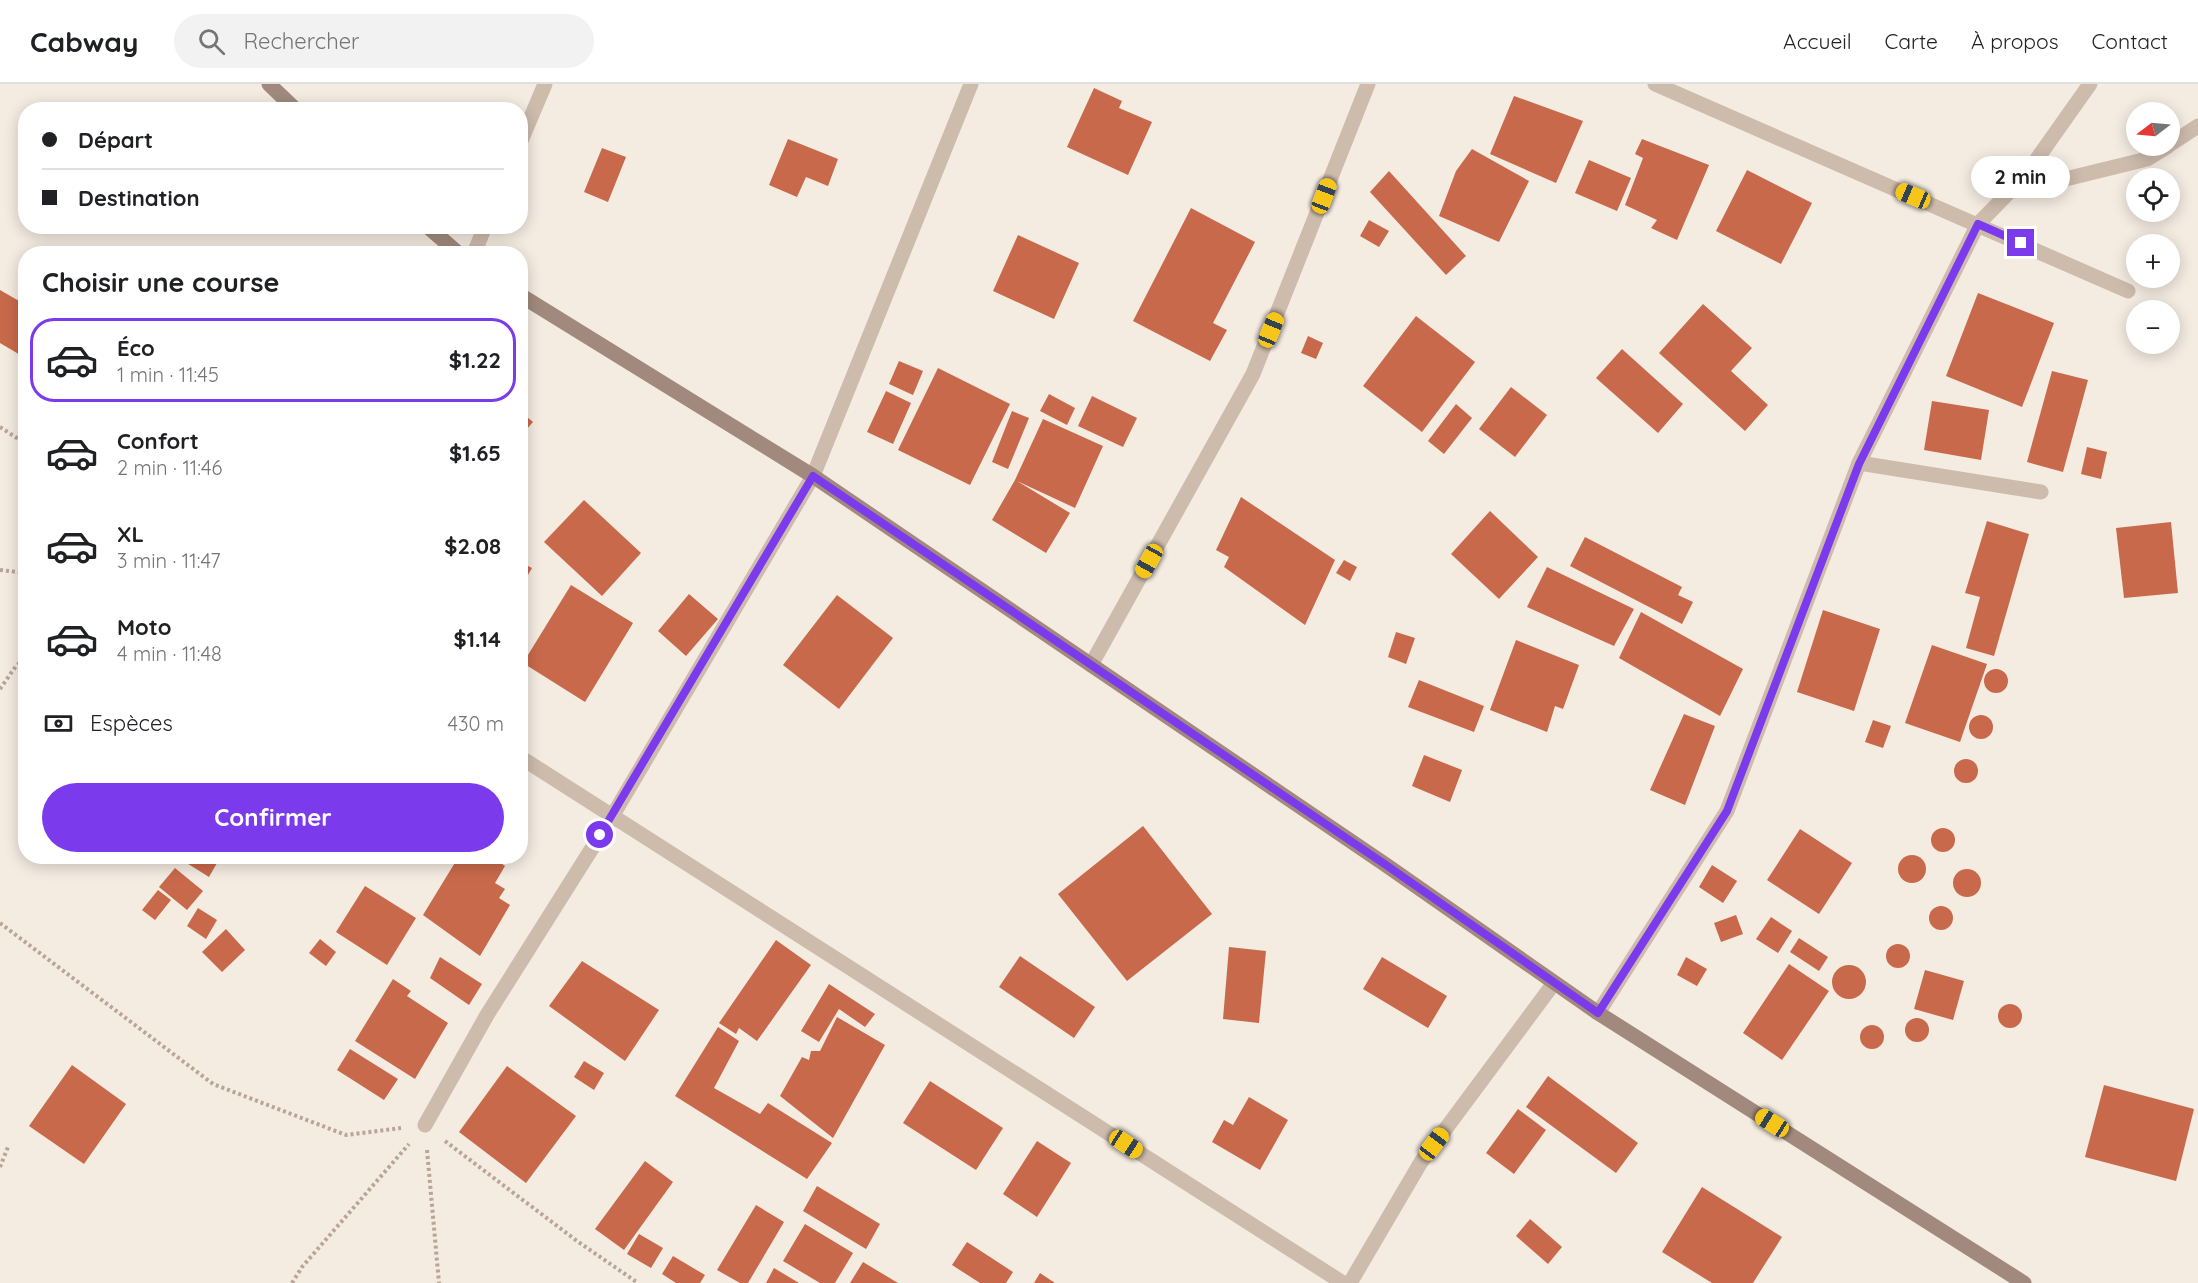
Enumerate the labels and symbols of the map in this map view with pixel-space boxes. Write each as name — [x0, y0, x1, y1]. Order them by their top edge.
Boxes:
north arrow — [2126, 102, 2180, 156]
callout: 2 min — [1972, 156, 2070, 198]
car — [1309, 176, 1339, 216]
car — [1893, 181, 1933, 211]
route end — [2007, 229, 2034, 256]
car — [1256, 310, 1286, 350]
car — [1132, 541, 1166, 581]
route start — [586, 821, 613, 848]
car — [1752, 1106, 1792, 1140]
car — [1416, 1124, 1452, 1164]
car — [1106, 1127, 1146, 1161]

